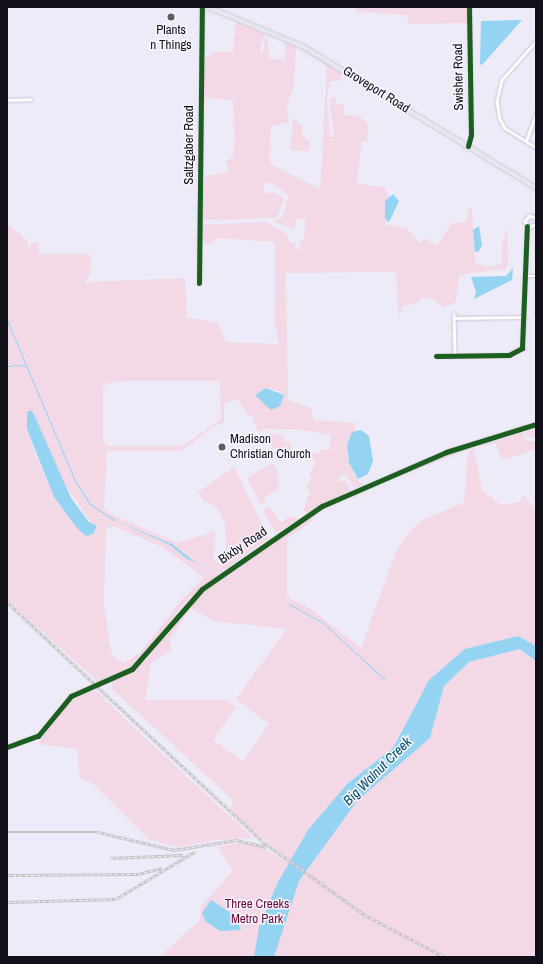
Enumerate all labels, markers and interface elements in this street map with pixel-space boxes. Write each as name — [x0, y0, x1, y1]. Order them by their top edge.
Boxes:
marker: Plants n Things — [166, 12, 176, 22]
place label: Plants n Things — [150, 23, 192, 54]
street label: Swisher Road — [451, 43, 467, 111]
street label: Groveport Road — [340, 63, 412, 117]
street label: Saltzgaber Road — [181, 105, 197, 185]
place label: Madison Christian Church — [230, 432, 311, 463]
marker: Madison Christian Church — [217, 442, 227, 452]
street label: Bixby Road — [216, 524, 270, 568]
water label: Big Walnut Creek — [339, 733, 415, 809]
park label: Three Creeks Metro Park — [225, 897, 289, 928]

